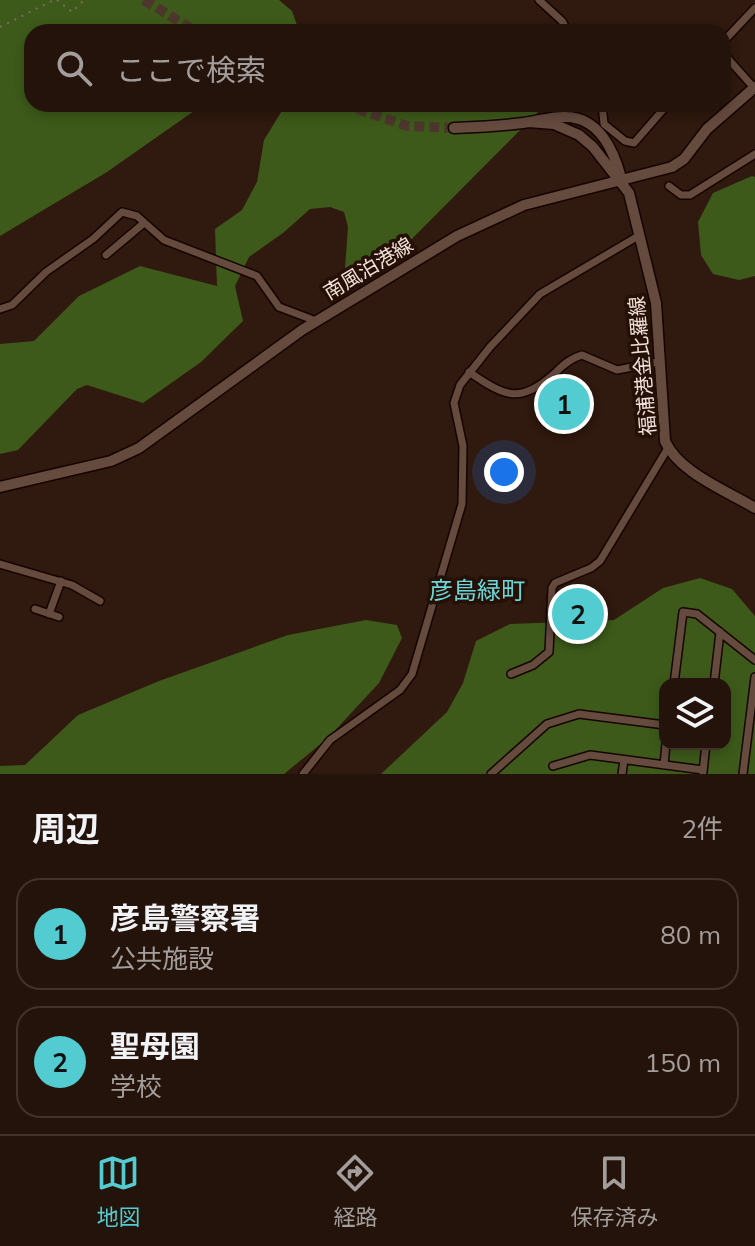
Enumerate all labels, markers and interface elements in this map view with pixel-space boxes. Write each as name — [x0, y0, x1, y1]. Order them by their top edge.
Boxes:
search box — [24, 24, 731, 112]
icon: search — [52, 46, 96, 90]
text: ここで検索 — [116, 51, 266, 89]
street label: 南風泊港線 — [319, 232, 417, 304]
street label: 福浦港金比羅線 — [623, 295, 661, 437]
pin: 1 — [538, 374, 590, 434]
your location — [484, 452, 524, 492]
district label: 彦島緑町 — [429, 575, 525, 605]
pin: 2 — [552, 584, 604, 644]
map controls — [659, 678, 731, 750]
button: layers — [659, 678, 731, 750]
text: 周辺 — [32, 807, 100, 850]
text: 2件 — [681, 812, 723, 845]
text: 彦島警察署 — [110, 899, 260, 937]
text: 1 — [52, 918, 68, 951]
text: 80 m — [660, 918, 721, 951]
text: 公共施設 — [110, 942, 214, 975]
text: 聖母園 — [110, 1027, 200, 1065]
text: 2 — [52, 1046, 68, 1079]
text: 150 m — [645, 1046, 721, 1079]
text: 学校 — [110, 1070, 162, 1103]
tab: 地図 — [96, 1151, 141, 1231]
tab: 経路 — [333, 1151, 378, 1231]
tab: 保存済み — [570, 1151, 659, 1231]

